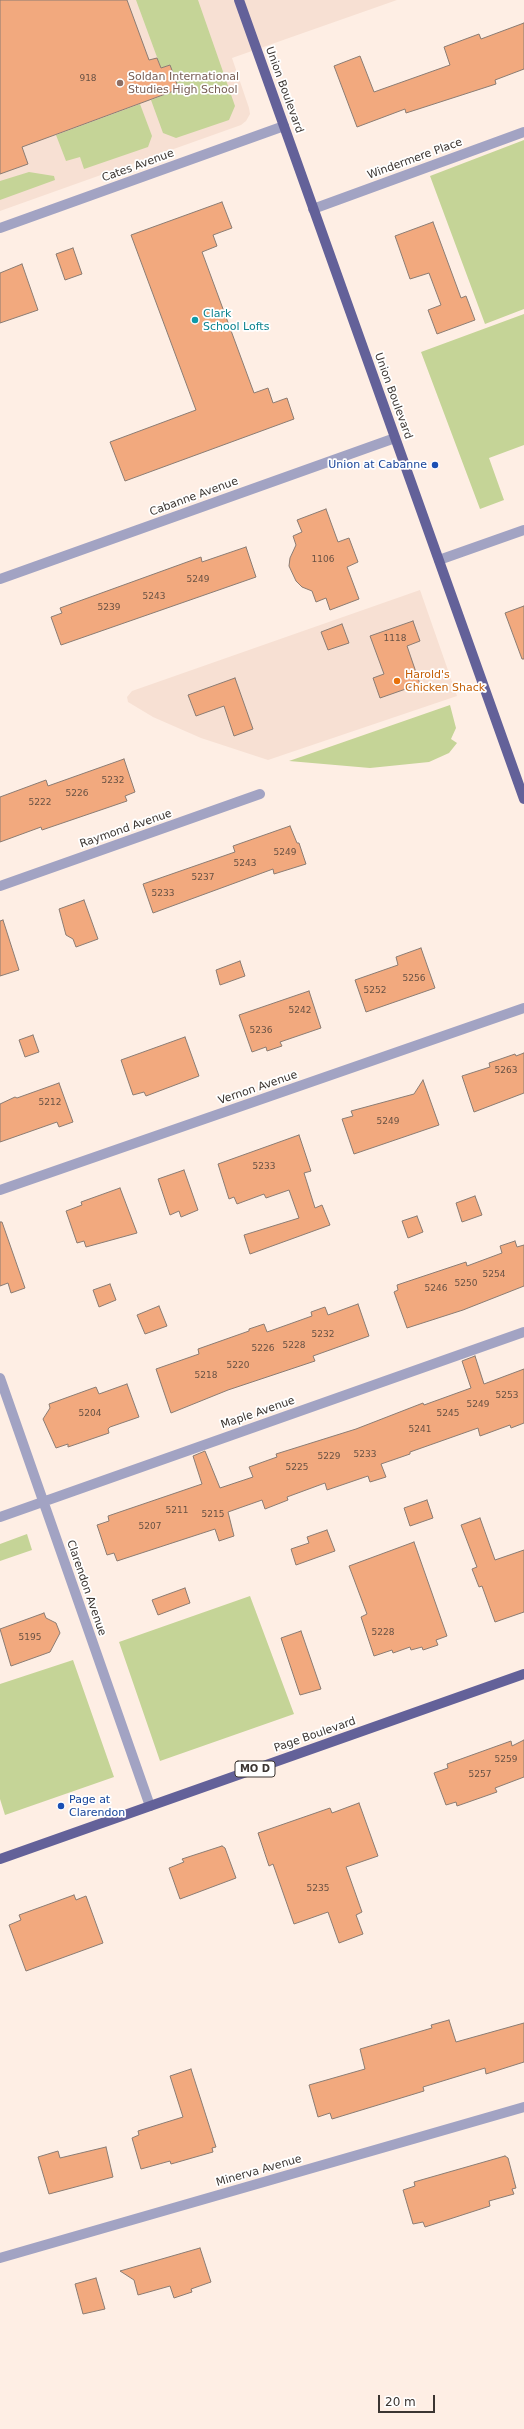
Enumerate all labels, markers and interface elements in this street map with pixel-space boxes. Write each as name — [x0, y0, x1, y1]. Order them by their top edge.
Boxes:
street label: Union Boulevard — [262, 45, 306, 135]
place label: Soldan International Studies High School — [128, 70, 239, 96]
house number: 918 — [79, 74, 97, 84]
marker: Soldan International Studies High School — [115, 78, 125, 88]
street label: Windermere Place — [366, 136, 464, 182]
street label: Cates Avenue — [100, 147, 176, 185]
place label: Clark School Lofts — [203, 307, 269, 333]
marker: Clark School Lofts — [190, 315, 200, 325]
street label: Union Boulevard — [371, 351, 415, 441]
place label: Union at Cabanne — [328, 458, 427, 472]
marker: Union at Cabanne — [430, 460, 440, 470]
street label: Cabanne Avenue — [148, 475, 240, 519]
house number: 1106 — [312, 555, 334, 565]
house number: 5249 — [187, 575, 209, 585]
house number: 5243 — [143, 592, 165, 602]
house number: 5239 — [98, 603, 120, 613]
house number: 1118 — [384, 634, 406, 644]
place label: Harold's Chicken Shack — [405, 668, 485, 694]
marker: Harold's Chicken Shack — [392, 676, 402, 686]
house number: 5232 — [102, 776, 124, 786]
house number: 5226 — [66, 789, 88, 799]
house number: 5222 — [29, 798, 51, 808]
street label: Raymond Avenue — [78, 807, 174, 851]
house number: 5249 — [274, 848, 296, 858]
house number: 5243 — [234, 859, 256, 869]
house number: 5237 — [192, 873, 214, 883]
house number: 5233 — [152, 889, 174, 899]
house number: 5256 — [403, 974, 425, 984]
house number: 5252 — [364, 986, 386, 996]
house number: 5242 — [289, 1006, 311, 1016]
house number: 5236 — [250, 1026, 272, 1036]
house number: 5263 — [495, 1066, 517, 1076]
street label: Vernon Avenue — [217, 1068, 299, 1108]
house number: 5212 — [39, 1098, 61, 1108]
house number: 5249 — [377, 1117, 399, 1127]
house number: 5233 — [253, 1162, 275, 1172]
house number: 5254 — [483, 1270, 505, 1280]
house number: 5250 — [455, 1279, 477, 1289]
house number: 5246 — [425, 1284, 447, 1294]
house number: 5232 — [312, 1330, 334, 1340]
house number: 5228 — [283, 1341, 305, 1351]
house number: 5226 — [252, 1344, 274, 1354]
house number: 5220 — [227, 1361, 249, 1371]
house number: 5218 — [195, 1371, 217, 1381]
house number: 5253 — [496, 1391, 518, 1401]
street label: Maple Avenue — [219, 1394, 297, 1432]
house number: 5249 — [467, 1400, 489, 1410]
house number: 5204 — [79, 1409, 101, 1419]
house number: 5245 — [437, 1409, 459, 1419]
house number: 5241 — [409, 1425, 431, 1435]
house number: 5233 — [354, 1450, 376, 1460]
house number: 5229 — [318, 1452, 340, 1462]
house number: 5225 — [286, 1463, 308, 1473]
house number: 5211 — [166, 1506, 188, 1516]
house number: 5215 — [202, 1510, 224, 1520]
house number: 5207 — [139, 1522, 161, 1532]
street label: Clarendon Avenue — [63, 1538, 109, 1638]
house number: 5228 — [372, 1628, 394, 1638]
house number: 5195 — [19, 1633, 41, 1643]
street label: Page Boulevard — [272, 1715, 358, 1755]
house number: 5259 — [495, 1755, 517, 1765]
road number: MO D — [235, 1761, 275, 1777]
house number: 5257 — [469, 1770, 491, 1780]
place label: Page at Clarendon — [69, 1793, 125, 1819]
marker: Page at Clarendon — [56, 1801, 66, 1811]
house number: 5235 — [307, 1884, 329, 1894]
street label: Minerva Avenue — [215, 2152, 303, 2190]
scale bar — [380, 2387, 437, 2413]
text: 20 m — [385, 2395, 416, 2409]

